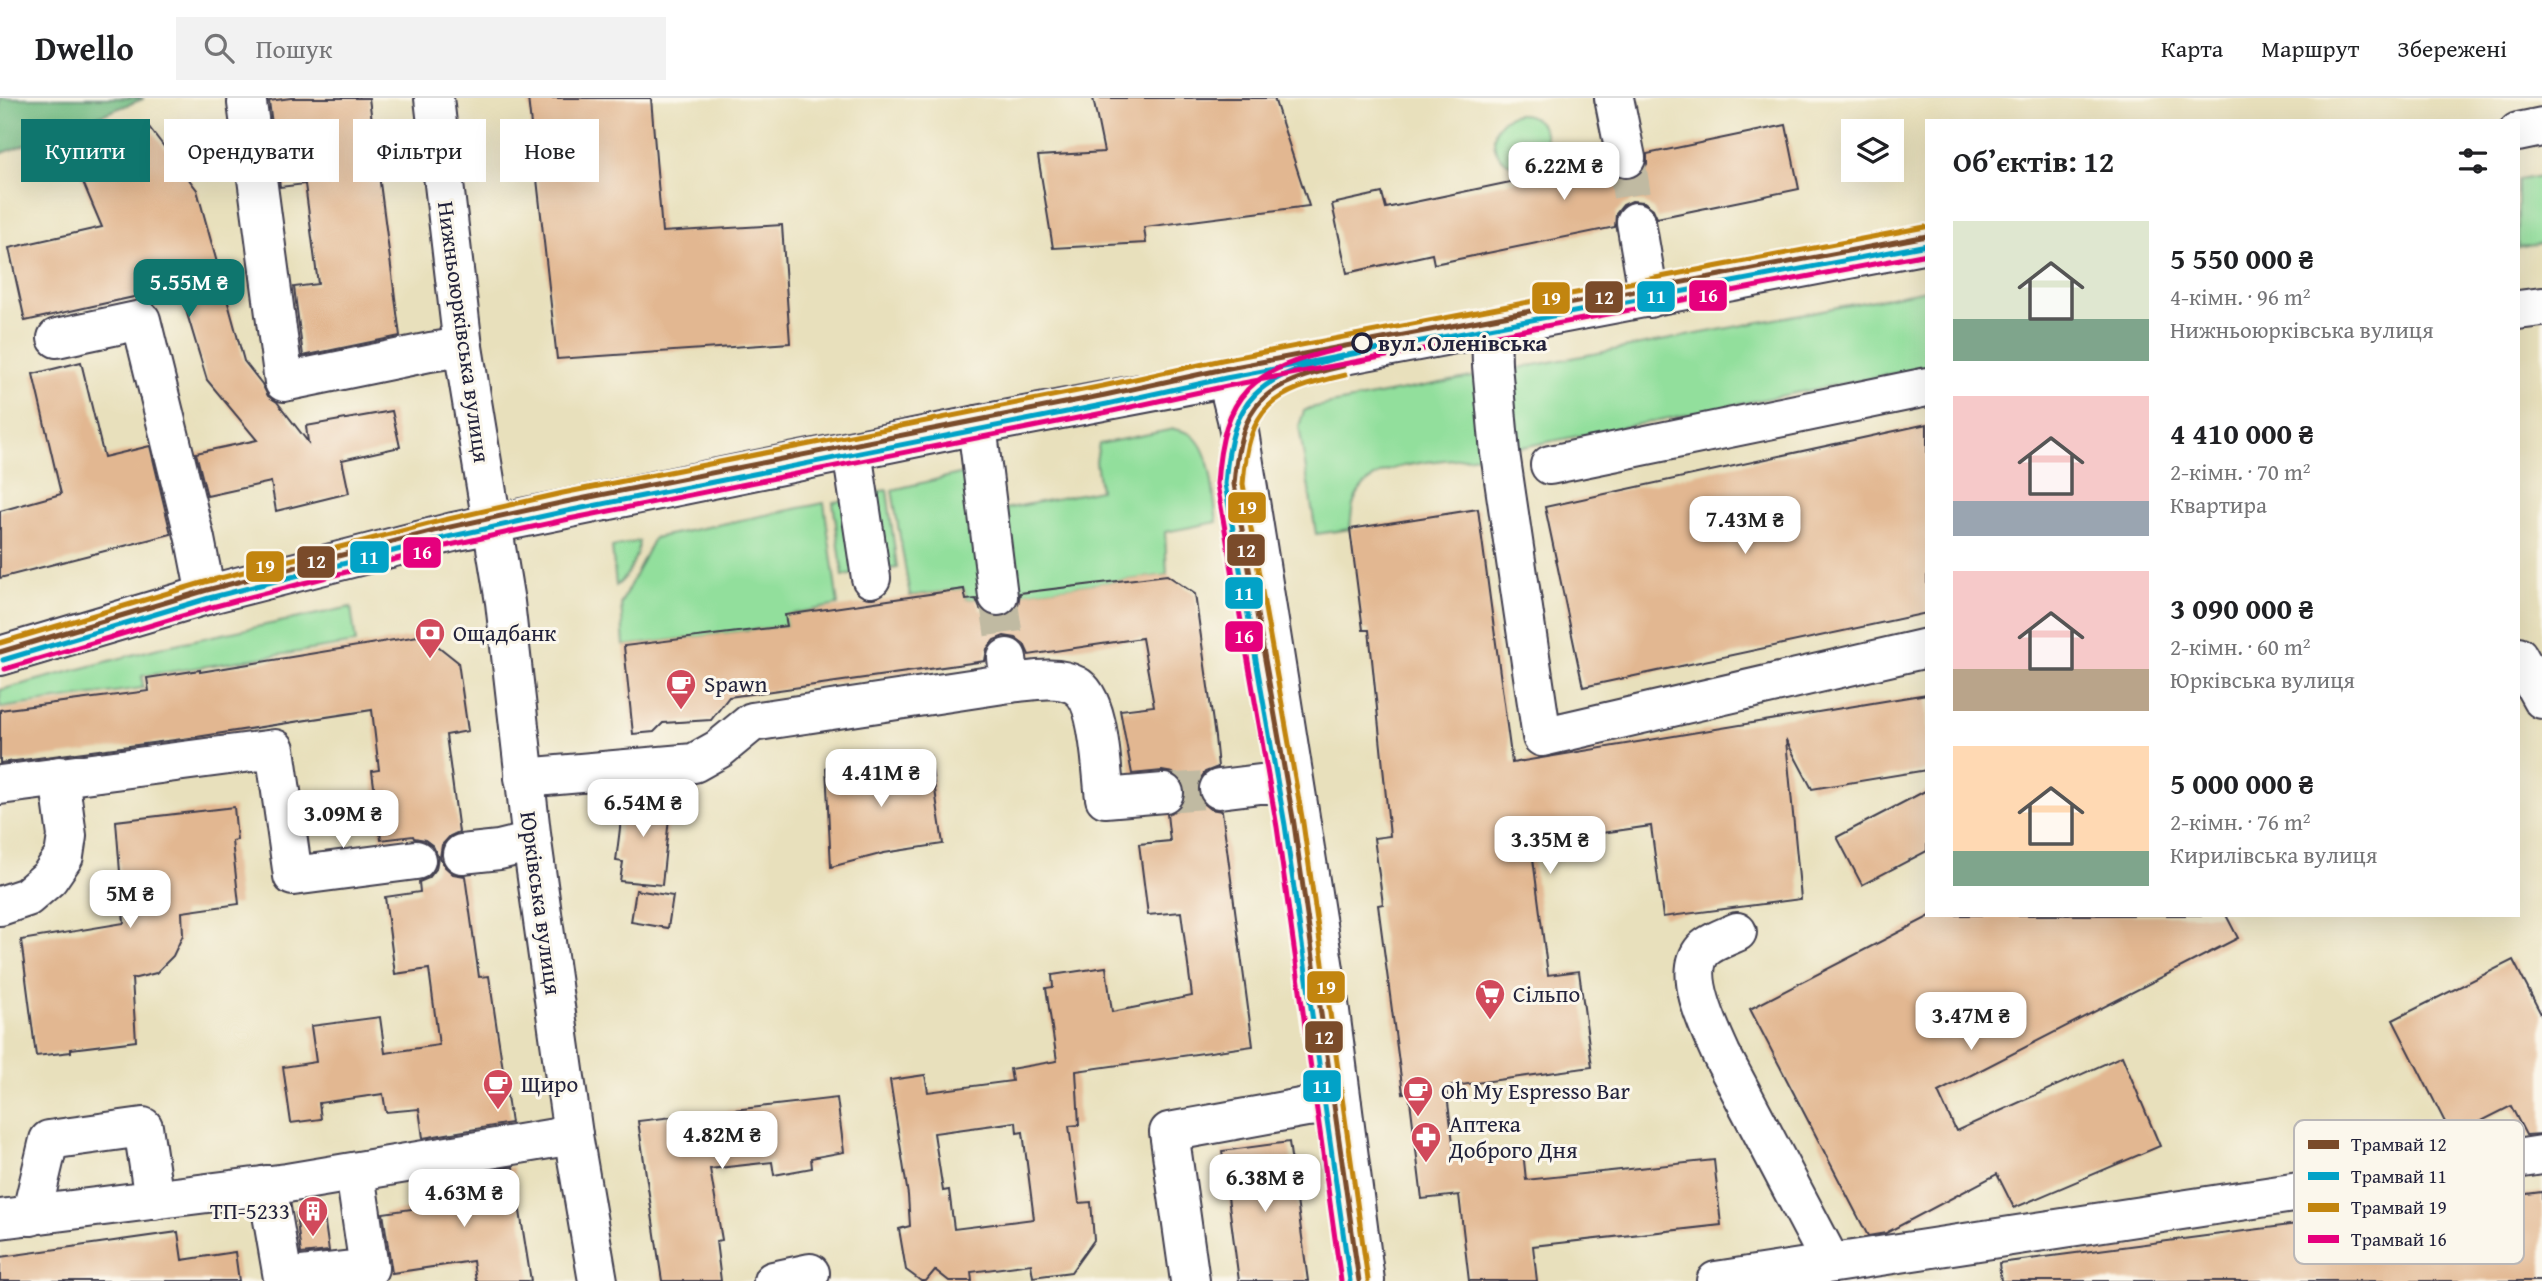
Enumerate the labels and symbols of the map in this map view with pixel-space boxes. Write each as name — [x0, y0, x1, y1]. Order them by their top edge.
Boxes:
pin: 6.22M ₴ — [1499, 142, 1629, 202]
street label: Нижньоюрківська вулиця — [430, 199, 499, 465]
pin: 5.55M ₴ — [124, 260, 254, 319]
line badge: 16 — [1688, 279, 1728, 312]
line badge: 12 — [1584, 280, 1624, 314]
line badge: 11 — [1636, 280, 1676, 313]
line badge: 19 — [1531, 281, 1571, 315]
text: 16 — [1698, 281, 1718, 309]
text: 11 — [1646, 282, 1666, 310]
text: 12 — [1594, 283, 1614, 311]
text: 19 — [1541, 284, 1561, 312]
place label: вул. Оленівська — [1378, 326, 1547, 359]
marker: вул. Оленівська — [1352, 333, 1372, 353]
line badge: 19 — [1227, 491, 1267, 524]
text: 19 — [1237, 493, 1257, 521]
pin: 7.43M ₴ — [1680, 496, 1810, 556]
line badge: 12 — [1226, 533, 1266, 567]
line badge: 16 — [402, 536, 442, 569]
text: 12 — [1236, 536, 1256, 564]
text: 16 — [412, 538, 432, 566]
line badge: 11 — [349, 540, 390, 574]
text: 11 — [359, 543, 379, 571]
line badge: 12 — [296, 545, 336, 579]
text: 12 — [306, 547, 326, 575]
line badge: 19 — [245, 550, 285, 583]
text: 19 — [255, 552, 275, 580]
line badge: 11 — [1224, 576, 1264, 610]
text: 11 — [1234, 579, 1254, 607]
bank icon: Ощадбанк — [413, 616, 447, 660]
place label: Ощадбанк — [453, 616, 556, 649]
line badge: 16 — [1224, 620, 1264, 653]
text: 16 — [1234, 622, 1254, 650]
cafe icon: Spawn — [664, 667, 698, 711]
place label: Spawn — [704, 667, 767, 700]
pin: 4.41M ₴ — [816, 750, 946, 809]
pin: 6.54M ₴ — [578, 780, 708, 839]
pin: 3.09M ₴ — [278, 790, 408, 850]
street label: Юрківська вулиця — [512, 809, 571, 997]
pin: 3.35M ₴ — [1485, 816, 1615, 876]
pin: 5M ₴ — [89, 870, 171, 930]
line badge: 19 — [1306, 970, 1346, 1004]
text: 19 — [1316, 973, 1336, 1001]
supermarket icon: Сільпо — [1473, 977, 1507, 1021]
place label: Сільпо — [1513, 977, 1580, 1010]
pin: 3.47M ₴ — [1906, 992, 2036, 1052]
line badge: 12 — [1304, 1020, 1344, 1054]
text: 12 — [1314, 1023, 1334, 1051]
cafe icon: Щиро — [481, 1067, 515, 1111]
place label: Щиро — [521, 1067, 578, 1100]
line badge: 11 — [1302, 1069, 1342, 1103]
text: 11 — [1312, 1072, 1332, 1100]
cafe icon: Oh My Espresso Bar — [1401, 1074, 1435, 1118]
place label: Oh My Espresso Bar — [1441, 1074, 1630, 1107]
place label: Аптека Доброго Дня — [1448, 1107, 1578, 1166]
pin: 4.82M ₴ — [657, 1112, 787, 1171]
pharmacy icon: Аптека Доброго Дня — [1409, 1120, 1443, 1164]
legend — [2294, 1120, 2524, 1264]
text: Трамвай 12 — [2351, 1130, 2447, 1158]
pin: 6.38M ₴ — [1200, 1154, 1330, 1214]
text: Трамвай 11 — [2351, 1162, 2447, 1190]
pin: 4.63M ₴ — [399, 1170, 529, 1229]
text: Трамвай 19 — [2351, 1193, 2447, 1221]
place label: ТП-5233 — [210, 1194, 290, 1227]
building icon: ТП-5233 — [296, 1194, 330, 1238]
text: Трамвай 16 — [2351, 1225, 2447, 1253]

